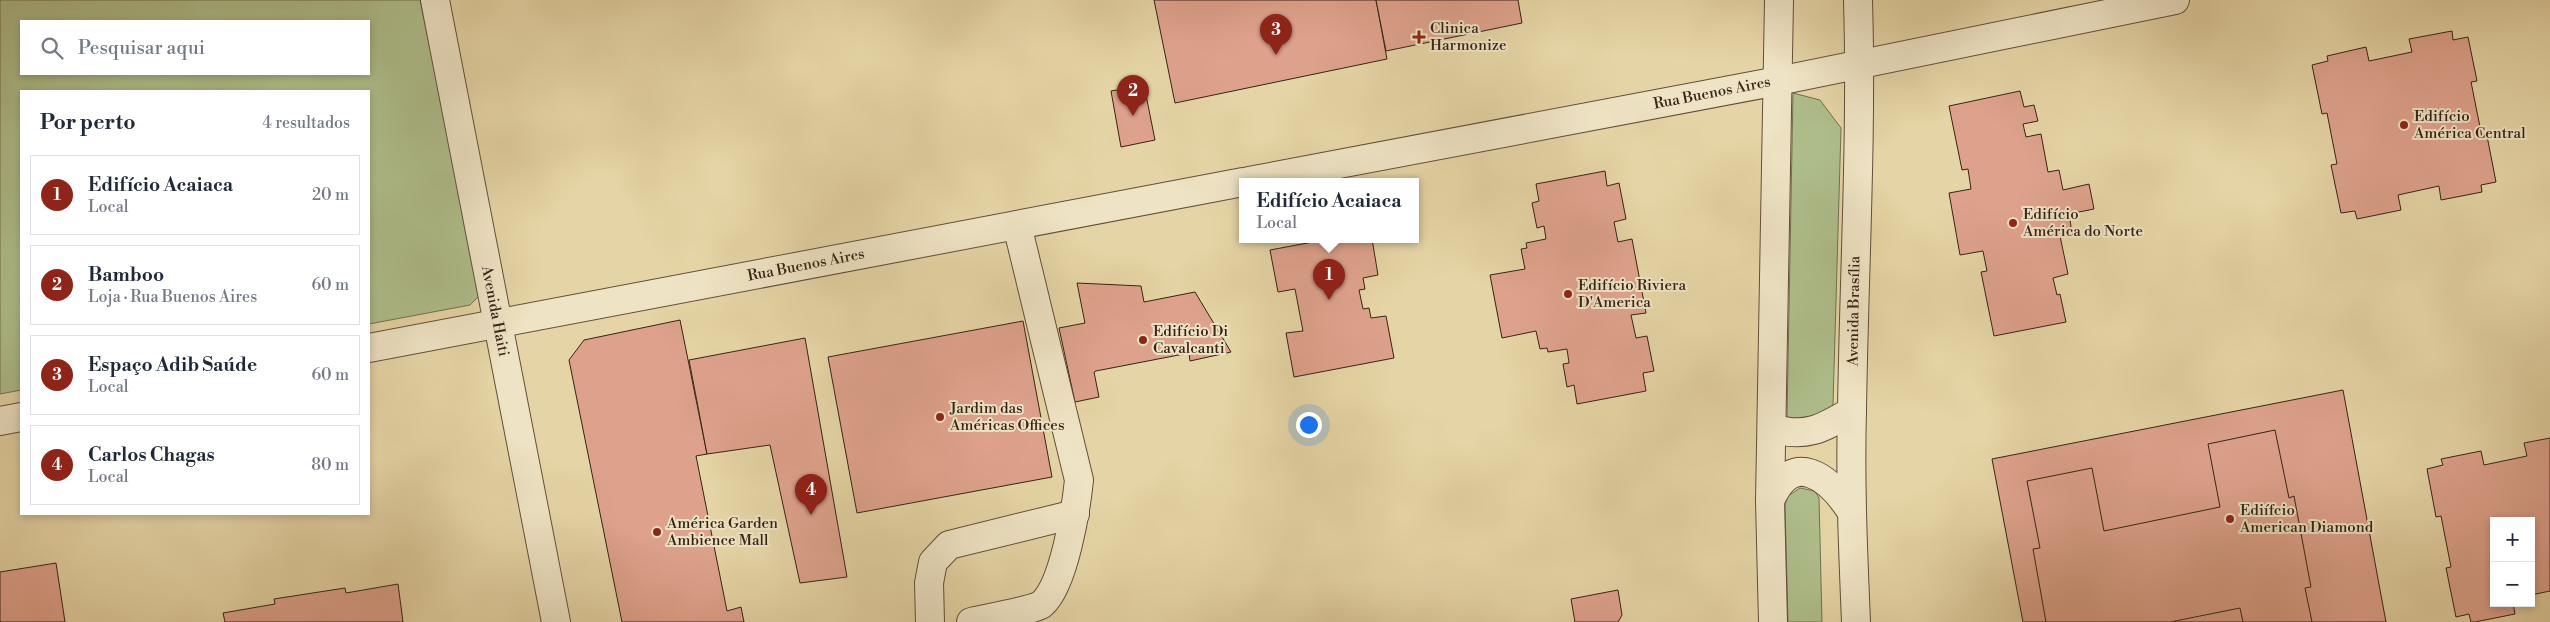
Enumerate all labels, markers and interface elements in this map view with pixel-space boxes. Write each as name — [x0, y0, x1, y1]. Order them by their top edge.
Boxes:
pin: 3 — [1260, 14, 1292, 55]
place label: Clinica Harmonize — [1430, 19, 1507, 55]
search box — [20, 20, 370, 75]
marker: Clinica Harmonize — [1412, 30, 1426, 44]
icon: search — [38, 34, 66, 62]
text: Pesquisar aqui — [78, 36, 205, 60]
street label: Rua Buenos Aires — [1652, 72, 1772, 114]
pin: 2 — [1117, 75, 1149, 116]
place label: Edifício América Central — [2413, 107, 2526, 143]
text: Por perto — [40, 110, 136, 136]
text: 4 resultados — [262, 113, 350, 133]
marker: Edifício América Central — [2398, 119, 2410, 131]
text: Edifício Acaiaca — [88, 173, 233, 197]
popup — [1239, 178, 1419, 243]
text: 1 — [53, 185, 61, 205]
text: 20 m — [312, 185, 349, 205]
text: Edifício Acaiaca — [1256, 189, 1402, 213]
text: Local — [88, 197, 129, 217]
place label: Edifício América do Norte — [2022, 205, 2143, 241]
text: Local — [1256, 213, 1297, 233]
marker: Edifício América do Norte — [2007, 217, 2019, 229]
street label: Rua Buenos Aires — [746, 244, 866, 286]
street label: Avenida Brasília — [1844, 255, 1864, 367]
pin: 1 — [1313, 259, 1345, 300]
text: Bamboo — [88, 263, 164, 287]
street label: Avenida Haiti — [477, 263, 513, 358]
text: 2 — [52, 275, 62, 295]
text: 60 m — [311, 275, 349, 295]
place label: Edifício Riviera D'America — [1578, 276, 1686, 312]
text: Loja · Rua Buenos Aires — [88, 287, 257, 307]
marker: Edifício Riviera D'America — [1562, 288, 1574, 300]
place label: Edifício Di Cavalcanti — [1153, 322, 1228, 358]
marker: Edifício Di Cavalcanti — [1137, 334, 1149, 346]
text: Espaço Adib Saúde — [88, 353, 257, 377]
text: 3 — [52, 365, 62, 385]
text: 60 m — [311, 365, 349, 385]
text: Local — [88, 377, 129, 397]
place label: Jardim das Américas Offices — [949, 399, 1064, 435]
marker: Jardim das Américas Offices — [934, 411, 946, 423]
your location — [1296, 412, 1322, 438]
text: Carlos Chagas — [88, 443, 215, 467]
text: 4 — [52, 455, 62, 475]
text: 80 m — [311, 455, 349, 475]
text: Local — [88, 467, 129, 487]
pin: 4 — [795, 474, 827, 515]
place label: Ediífcio American Diamond — [2239, 501, 2374, 537]
marker: Ediífcio American Diamond — [2224, 513, 2236, 525]
place label: América Garden Ambience Mall — [666, 514, 778, 550]
map controls — [2490, 517, 2535, 607]
button: + — [2490, 517, 2535, 562]
marker: América Garden Ambience Mall — [651, 526, 663, 538]
button: − — [2490, 562, 2535, 607]

